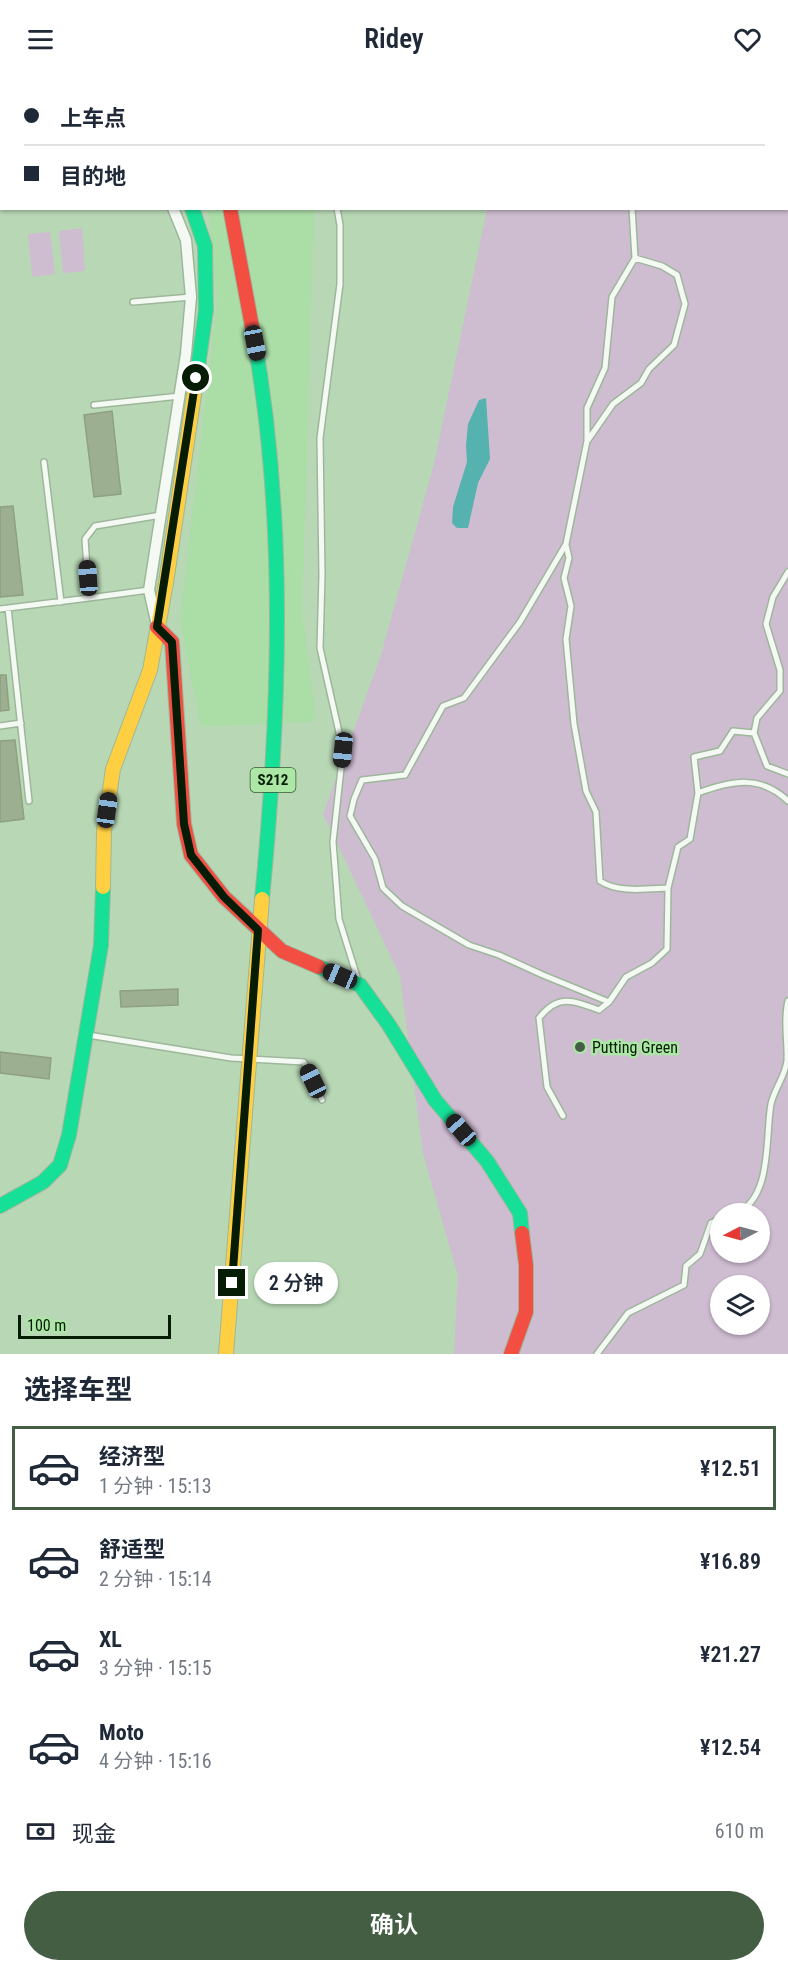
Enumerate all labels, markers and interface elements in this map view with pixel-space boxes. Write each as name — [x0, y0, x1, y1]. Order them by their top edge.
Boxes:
icon: menu — [24, 23, 57, 56]
text: Ridey — [364, 23, 424, 55]
icon: heart — [731, 23, 764, 56]
text: 上车点 — [60, 106, 126, 131]
text: 目的地 — [60, 164, 126, 189]
car — [243, 324, 267, 362]
route start — [182, 364, 209, 391]
car — [78, 559, 98, 597]
car — [332, 731, 354, 769]
road number: S212 — [250, 768, 296, 792]
car — [96, 791, 118, 829]
car — [320, 961, 360, 991]
place label: Putting Green — [592, 1038, 678, 1057]
marker: Putting Green — [573, 1040, 587, 1054]
car — [297, 1061, 329, 1101]
car — [442, 1111, 480, 1149]
north arrow — [710, 1203, 770, 1263]
map controls — [710, 1203, 770, 1335]
callout: 2 分钟 — [253, 1262, 337, 1304]
route end — [218, 1269, 245, 1296]
text: 2 分钟 — [269, 1271, 323, 1295]
button: layers — [710, 1275, 770, 1335]
scale bar — [18, 1312, 171, 1340]
text: 100 m — [27, 1316, 66, 1335]
text: 选择车型 — [24, 1374, 132, 1406]
icon: car — [27, 1441, 81, 1495]
text: 经济型 — [99, 1444, 165, 1469]
text: ¥12.51 — [700, 1456, 761, 1481]
text: 1 分钟 · 15:13 — [99, 1474, 212, 1498]
icon: car — [27, 1534, 81, 1588]
text: 舒适型 — [99, 1537, 165, 1562]
text: ¥16.89 — [700, 1549, 761, 1574]
text: 2 分钟 · 15:14 — [99, 1567, 212, 1591]
icon: car — [27, 1627, 81, 1681]
text: XL — [99, 1627, 122, 1652]
text: ¥21.27 — [700, 1642, 761, 1667]
text: 3 分钟 · 15:15 — [99, 1656, 212, 1680]
icon: car — [27, 1720, 81, 1774]
text: Moto — [99, 1720, 144, 1745]
text: ¥12.54 — [700, 1735, 761, 1760]
text: 4 分钟 · 15:16 — [99, 1749, 212, 1773]
icon: cash — [24, 1815, 57, 1848]
text: 610 m — [715, 1819, 764, 1843]
text: 现金 — [72, 1821, 116, 1846]
button: 确认 — [24, 1891, 764, 1960]

